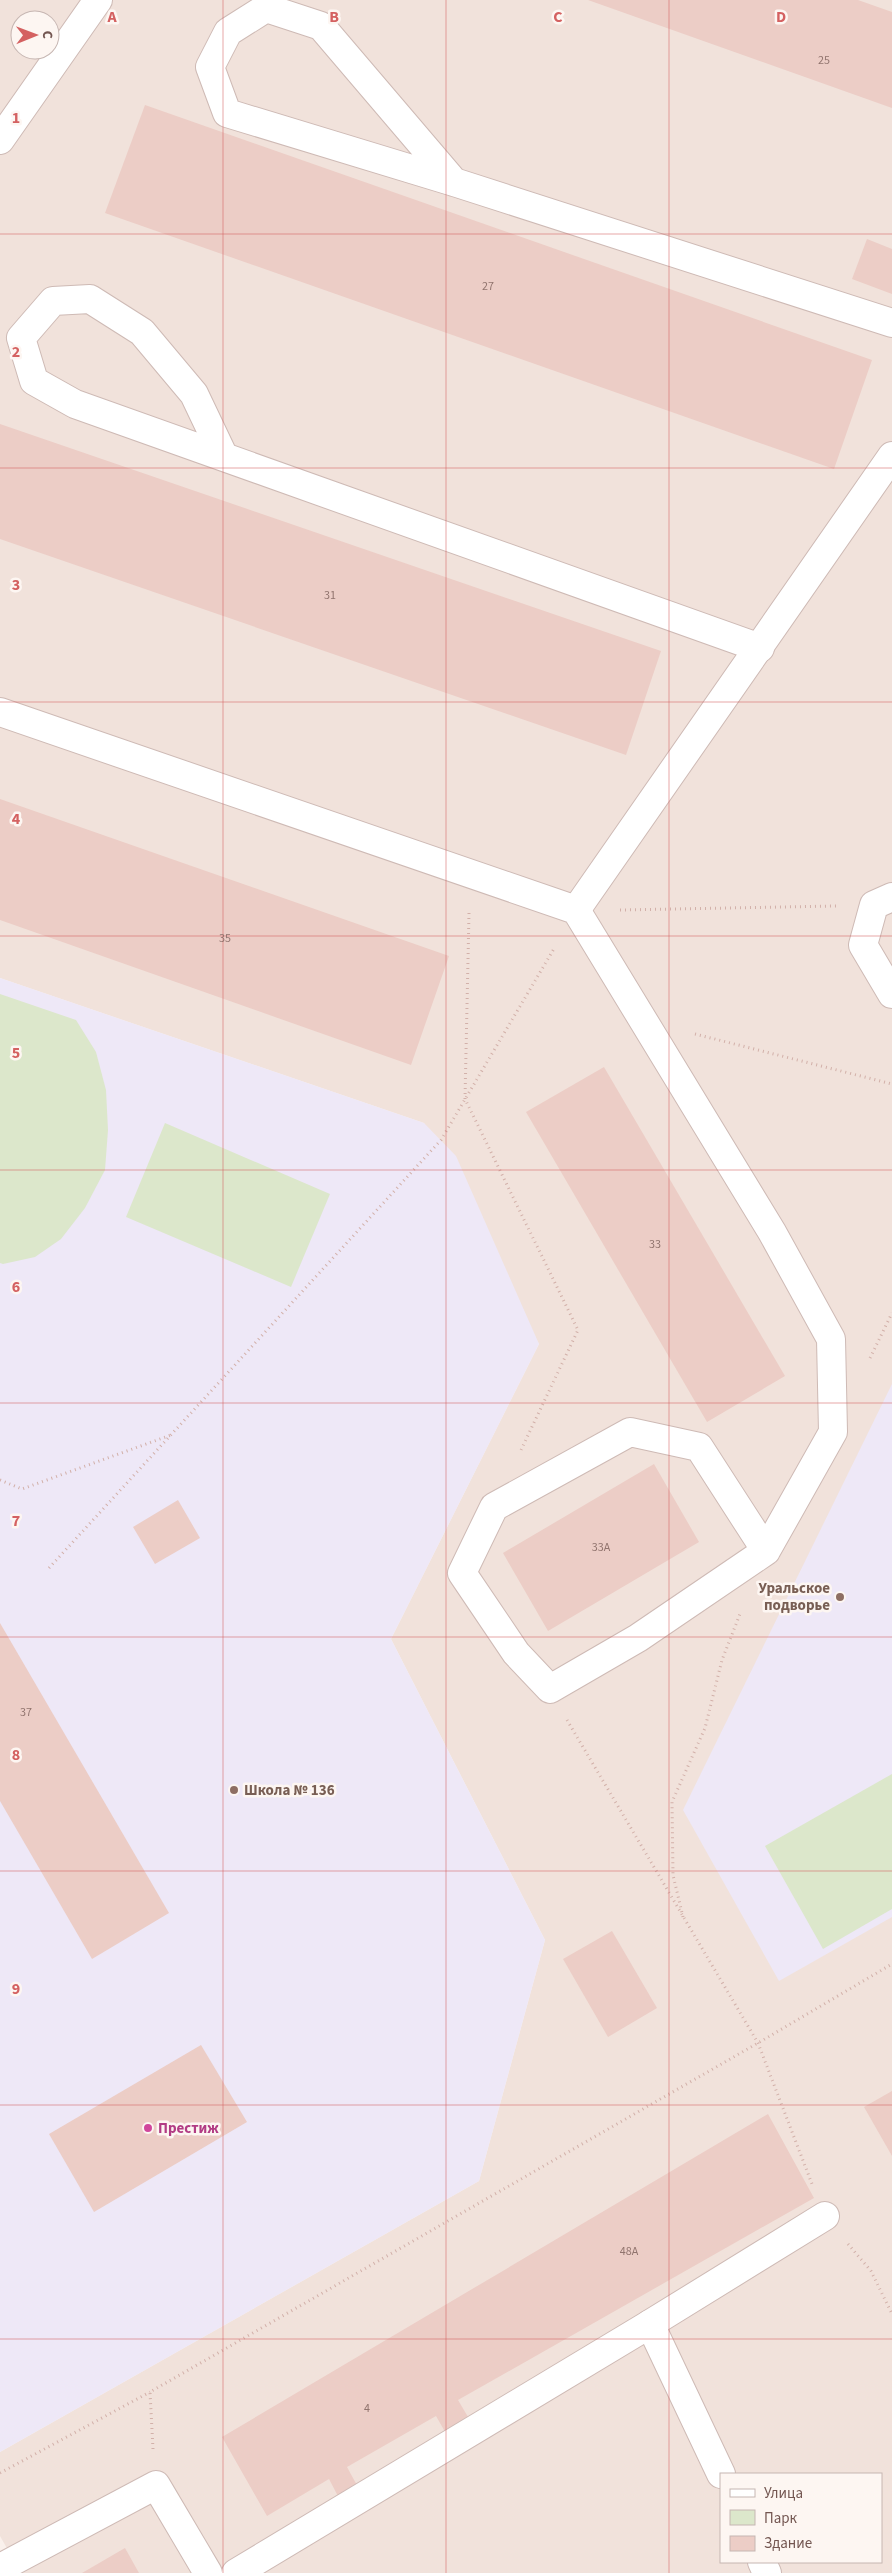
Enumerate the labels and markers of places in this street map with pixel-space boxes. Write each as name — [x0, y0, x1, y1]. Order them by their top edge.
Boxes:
place label: Уральское подворье — [759, 1578, 830, 1616]
marker: Уральское подворье — [834, 1591, 846, 1603]
place label: Школа № 136 — [244, 1780, 335, 1801]
marker: Школа № 136 — [228, 1784, 240, 1796]
place label: Престиж — [158, 2118, 219, 2139]
marker: Престиж — [142, 2122, 154, 2134]

